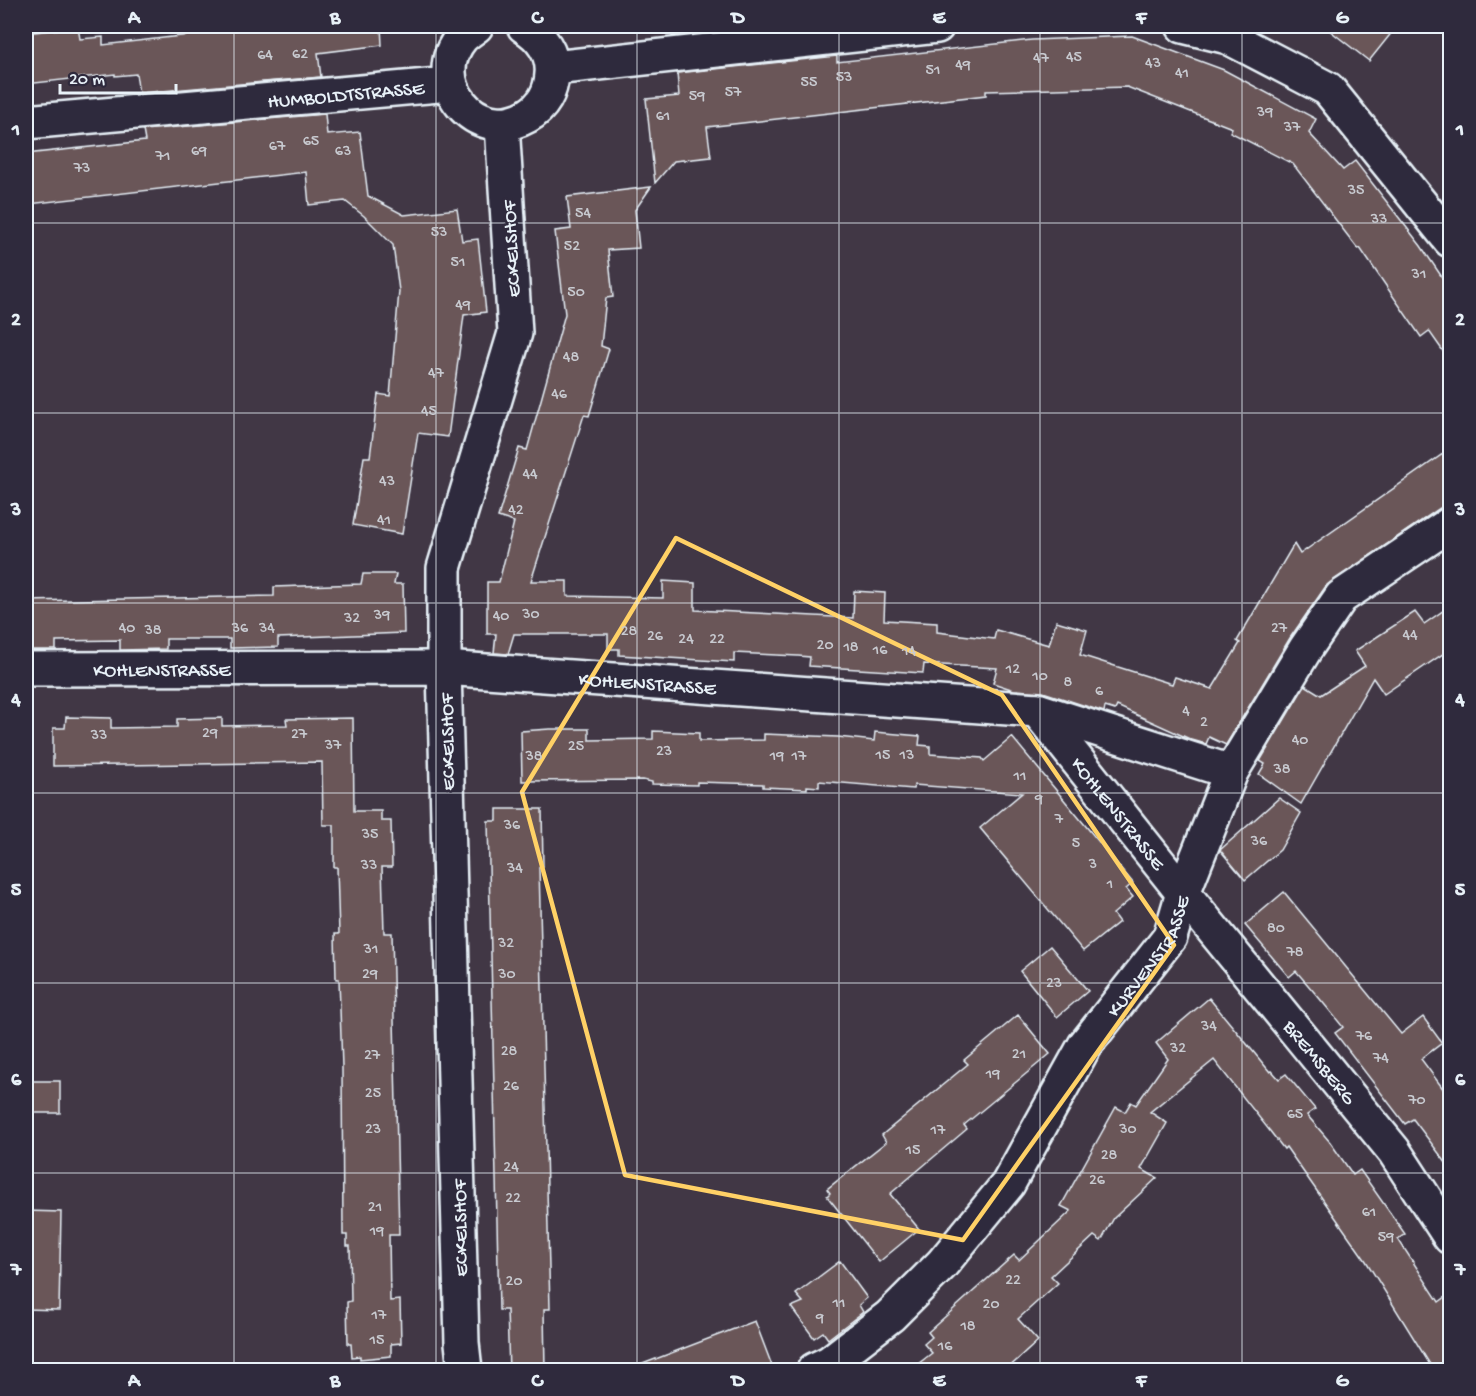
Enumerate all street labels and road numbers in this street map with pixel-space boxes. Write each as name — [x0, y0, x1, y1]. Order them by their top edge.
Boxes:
street label: HUMBOLDTSTRASSE — [267, 78, 427, 115]
street label: ECKELSHOF — [499, 198, 528, 298]
street label: KOHLENSTRASSE — [93, 661, 232, 684]
street label: KOHLENSTRASSE — [578, 670, 718, 702]
street label: ECKELSHOF — [437, 691, 462, 791]
street label: KOHLENSTRASSE — [1064, 754, 1169, 877]
street label: KURVENSTRASSE — [1104, 892, 1197, 1023]
street label: BREMSBERG — [1276, 1016, 1360, 1111]
street label: ECKELSHOF — [450, 1177, 475, 1277]

